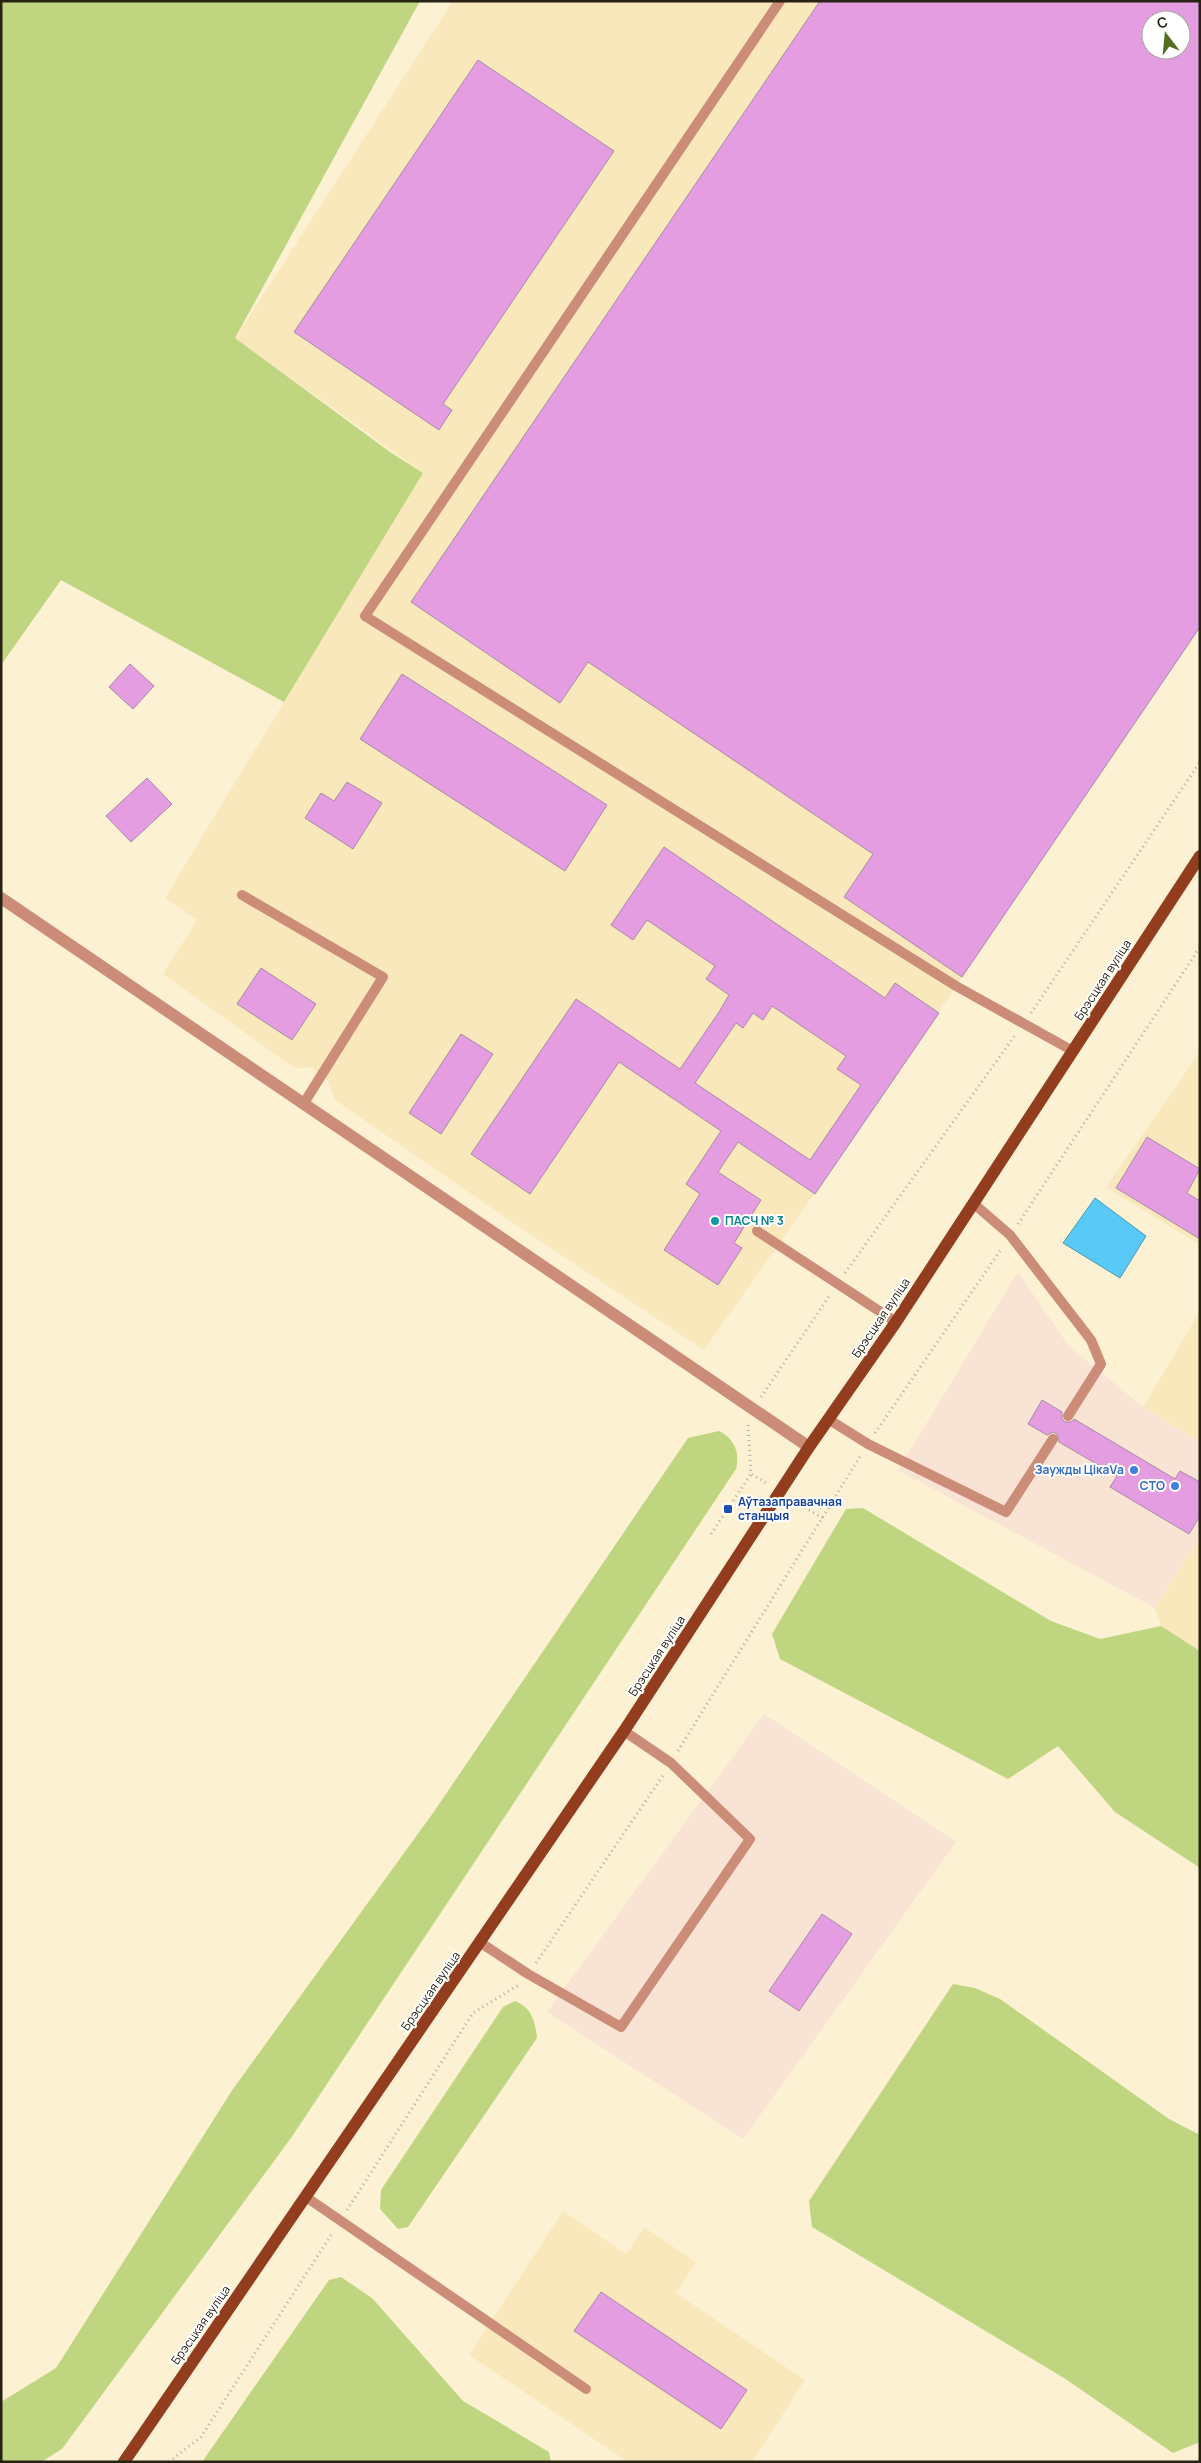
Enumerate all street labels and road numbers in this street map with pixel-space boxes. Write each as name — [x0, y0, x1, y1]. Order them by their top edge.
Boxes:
street label: Брэсцкая вуліца — [1070, 936, 1135, 1023]
street label: Брэсцкая вуліца — [848, 1274, 914, 1361]
street label: Брэсцкая вуліца — [624, 1612, 689, 1699]
street label: Брэсцкая вуліца — [397, 1948, 464, 2034]
street label: Брэсцкая вуліца — [167, 2282, 234, 2368]

